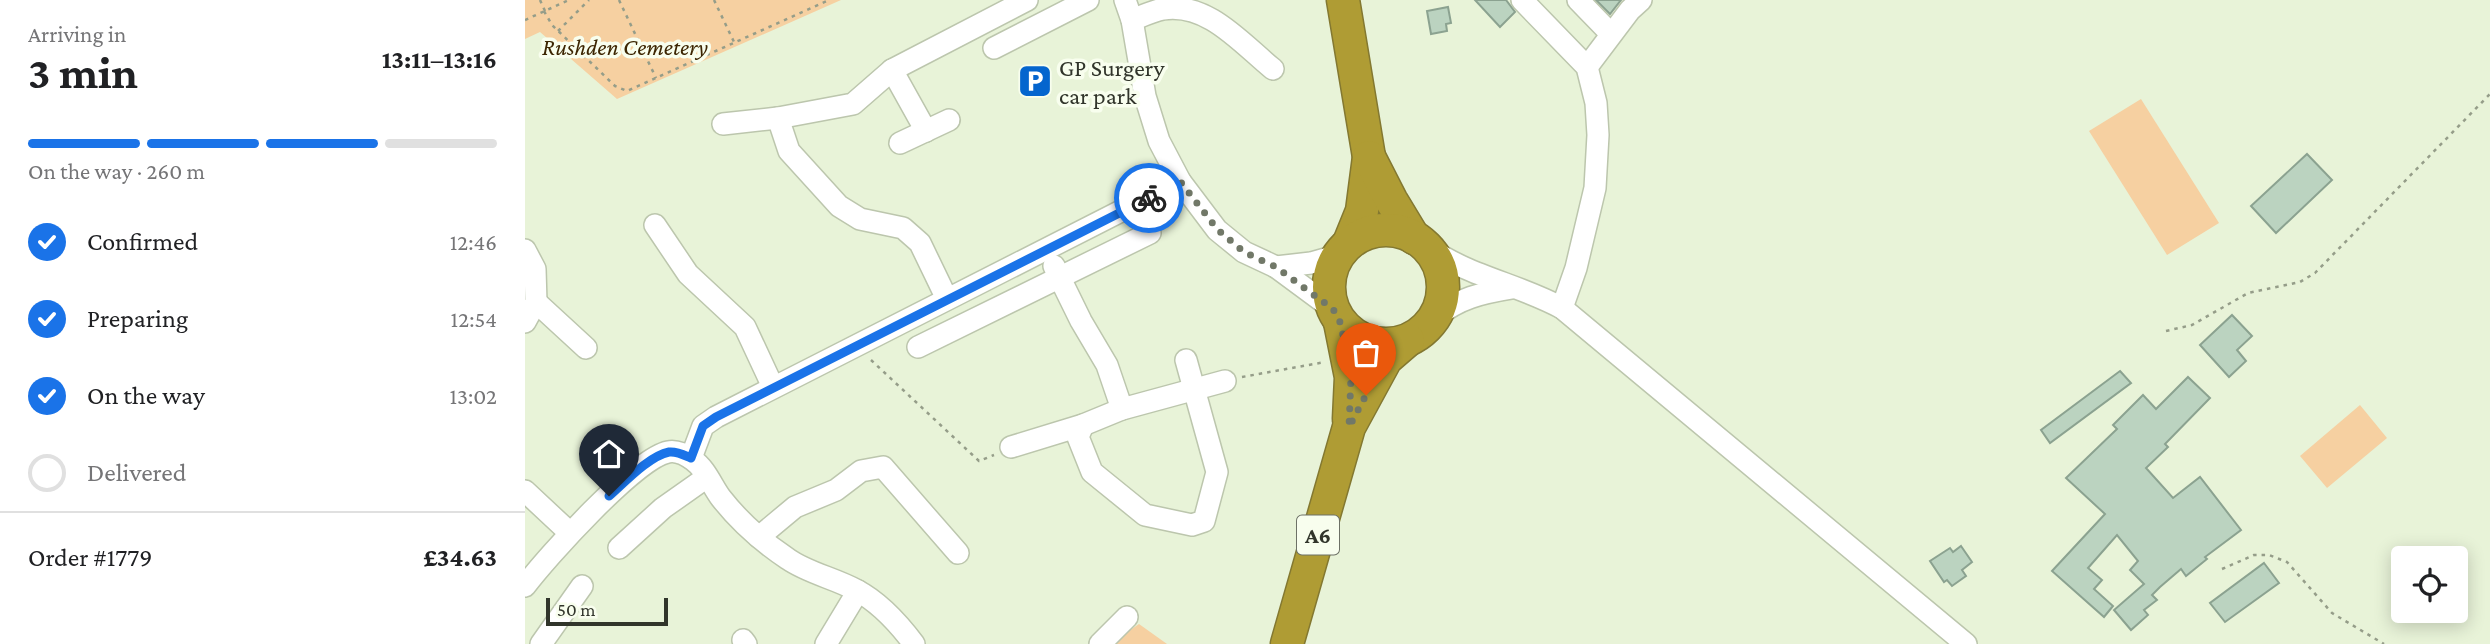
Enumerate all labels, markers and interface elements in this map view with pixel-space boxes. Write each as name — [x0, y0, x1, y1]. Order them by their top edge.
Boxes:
text: Arriving in — [28, 21, 126, 47]
park label: Rushden Cemetery — [542, 33, 708, 60]
text: 13:11–13:16 — [382, 45, 497, 74]
text: 3 min — [28, 47, 138, 98]
place label: GP Surgery car park — [1059, 54, 1165, 109]
parking icon: GP Surgery car park — [1016, 62, 1054, 100]
text: On the way · 260 m — [28, 158, 205, 184]
courier — [1114, 163, 1184, 233]
icon: bike — [1130, 179, 1168, 217]
icon: check — [28, 223, 66, 261]
text: Confirmed — [87, 227, 198, 256]
text: 12:46 — [450, 229, 497, 255]
icon: check — [28, 300, 66, 338]
text: Preparing — [87, 304, 188, 333]
text: 12:54 — [451, 306, 497, 332]
pin — [1336, 323, 1396, 395]
icon: bag — [1347, 334, 1385, 372]
icon: check — [28, 377, 66, 415]
text: On the way — [87, 381, 205, 410]
text: 13:02 — [449, 383, 497, 409]
pin — [579, 424, 639, 496]
icon: home — [590, 435, 628, 473]
text: Delivered — [87, 458, 186, 487]
road number: A6 — [1297, 516, 1339, 554]
text: Order #1779 — [28, 543, 153, 572]
text: £34.63 — [423, 543, 497, 572]
map controls — [2391, 546, 2468, 623]
button: locate — [2391, 546, 2468, 623]
scale bar — [546, 595, 669, 627]
text: 50 m — [557, 599, 596, 620]

